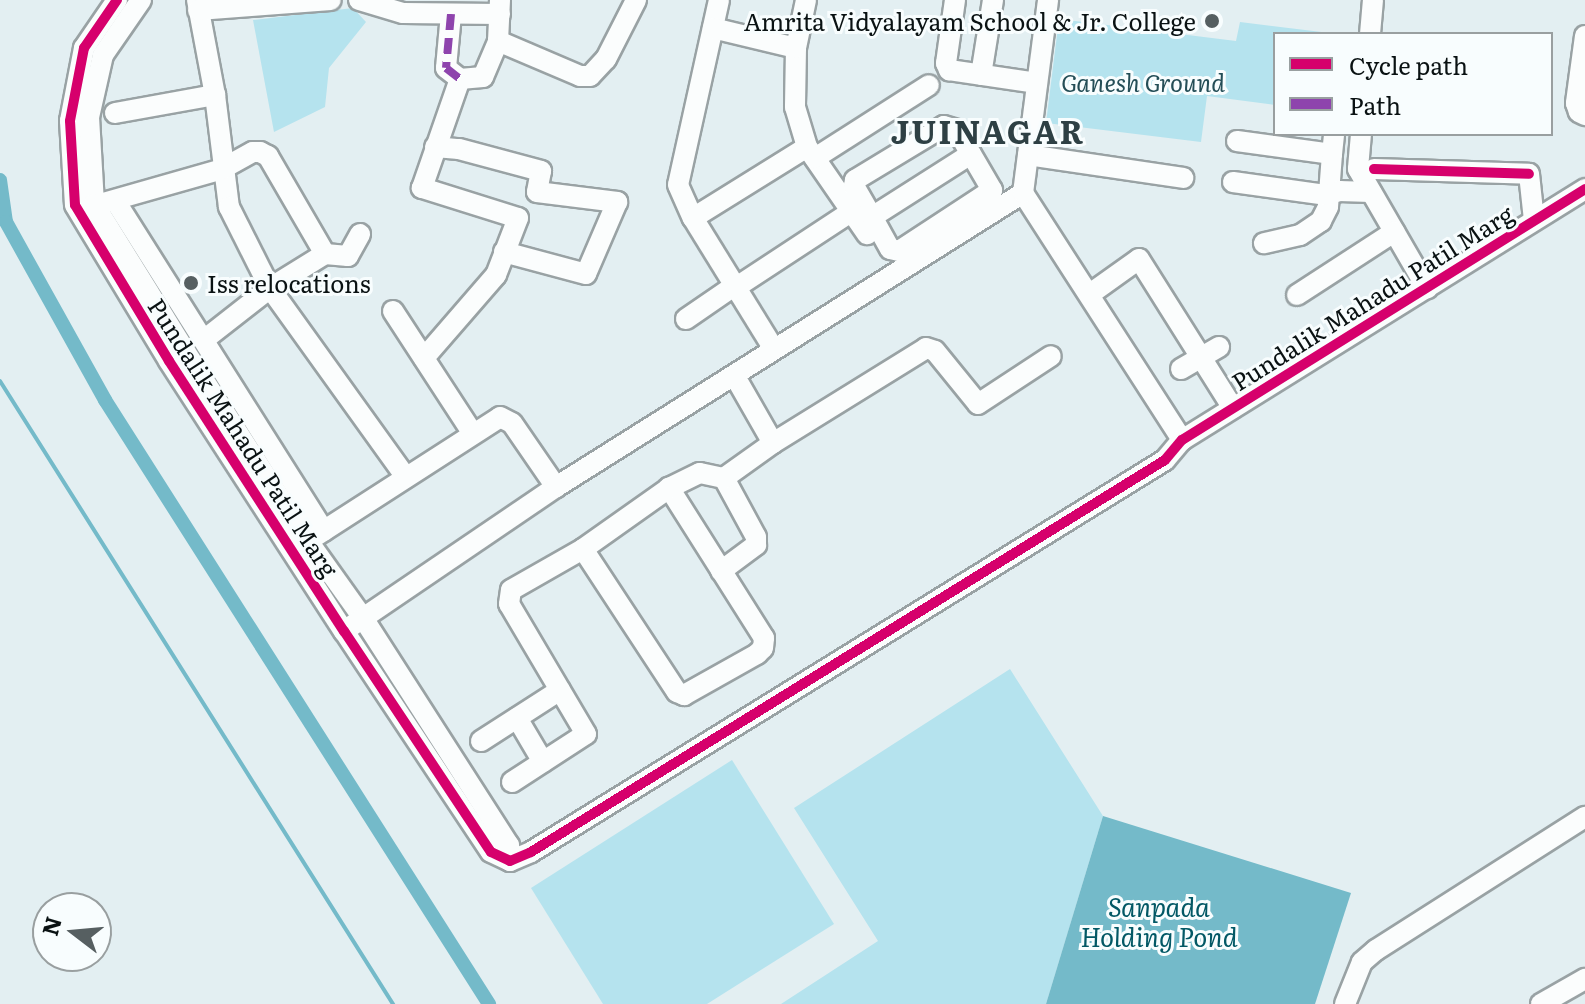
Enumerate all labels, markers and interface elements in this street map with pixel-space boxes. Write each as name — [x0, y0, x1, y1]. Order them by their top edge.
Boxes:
place label: Amrita Vidyalayam School & Jr. College — [744, 7, 1196, 35]
marker: Amrita Vidyalayam School & Jr. College — [1203, 12, 1221, 30]
legend — [1273, 32, 1553, 136]
text: Cycle path — [1349, 47, 1468, 82]
park label: Ganesh Ground — [1061, 68, 1225, 96]
text: Path — [1349, 87, 1401, 122]
district label: JUINAGAR — [891, 111, 1085, 149]
street label: Pundalik Mahadu Patil Marg — [1226, 198, 1518, 396]
place label: Iss relocations — [207, 269, 371, 297]
marker: Iss relocations — [182, 274, 200, 292]
street label: Pundalik Mahadu Patil Marg — [143, 292, 345, 582]
water label: Sanpada Holding Pond — [1080, 890, 1238, 952]
north arrow — [32, 892, 112, 972]
text: N — [32, 912, 69, 939]

